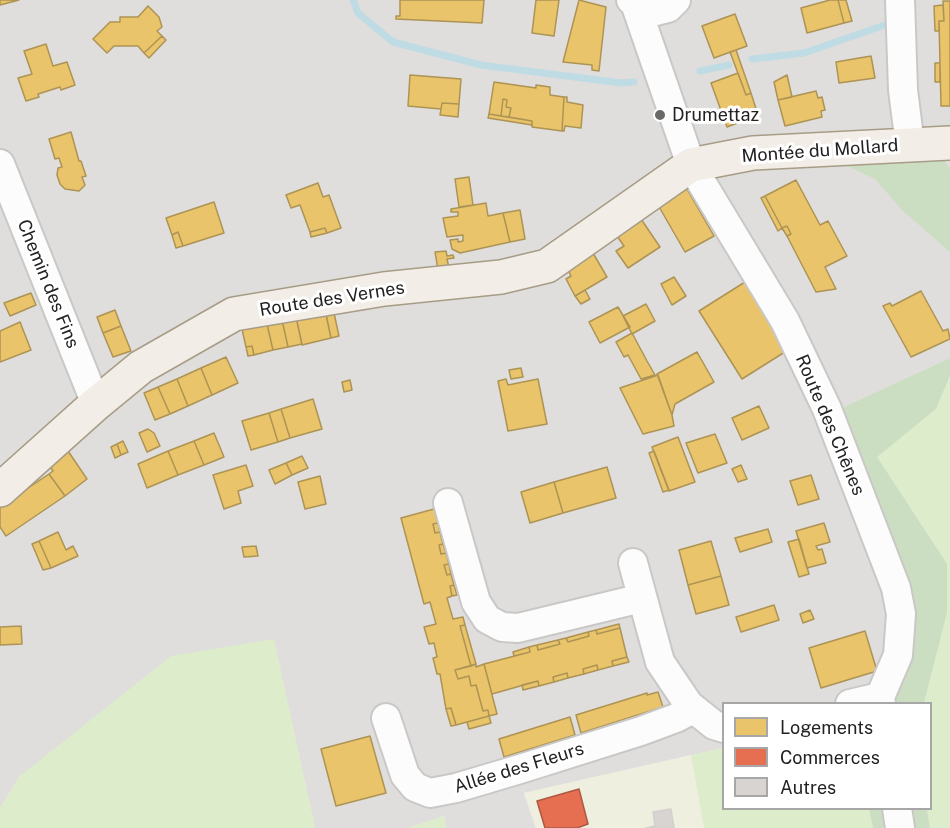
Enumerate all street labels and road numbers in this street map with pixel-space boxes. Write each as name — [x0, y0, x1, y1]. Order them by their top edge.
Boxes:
street label: Montée du Mollard — [741, 135, 899, 167]
street label: Chemin des Fins — [12, 216, 84, 352]
street label: Route des Vernes — [258, 277, 406, 321]
street label: Route des Chênes — [791, 351, 869, 499]
street label: Allée des Fleurs — [451, 738, 587, 798]

